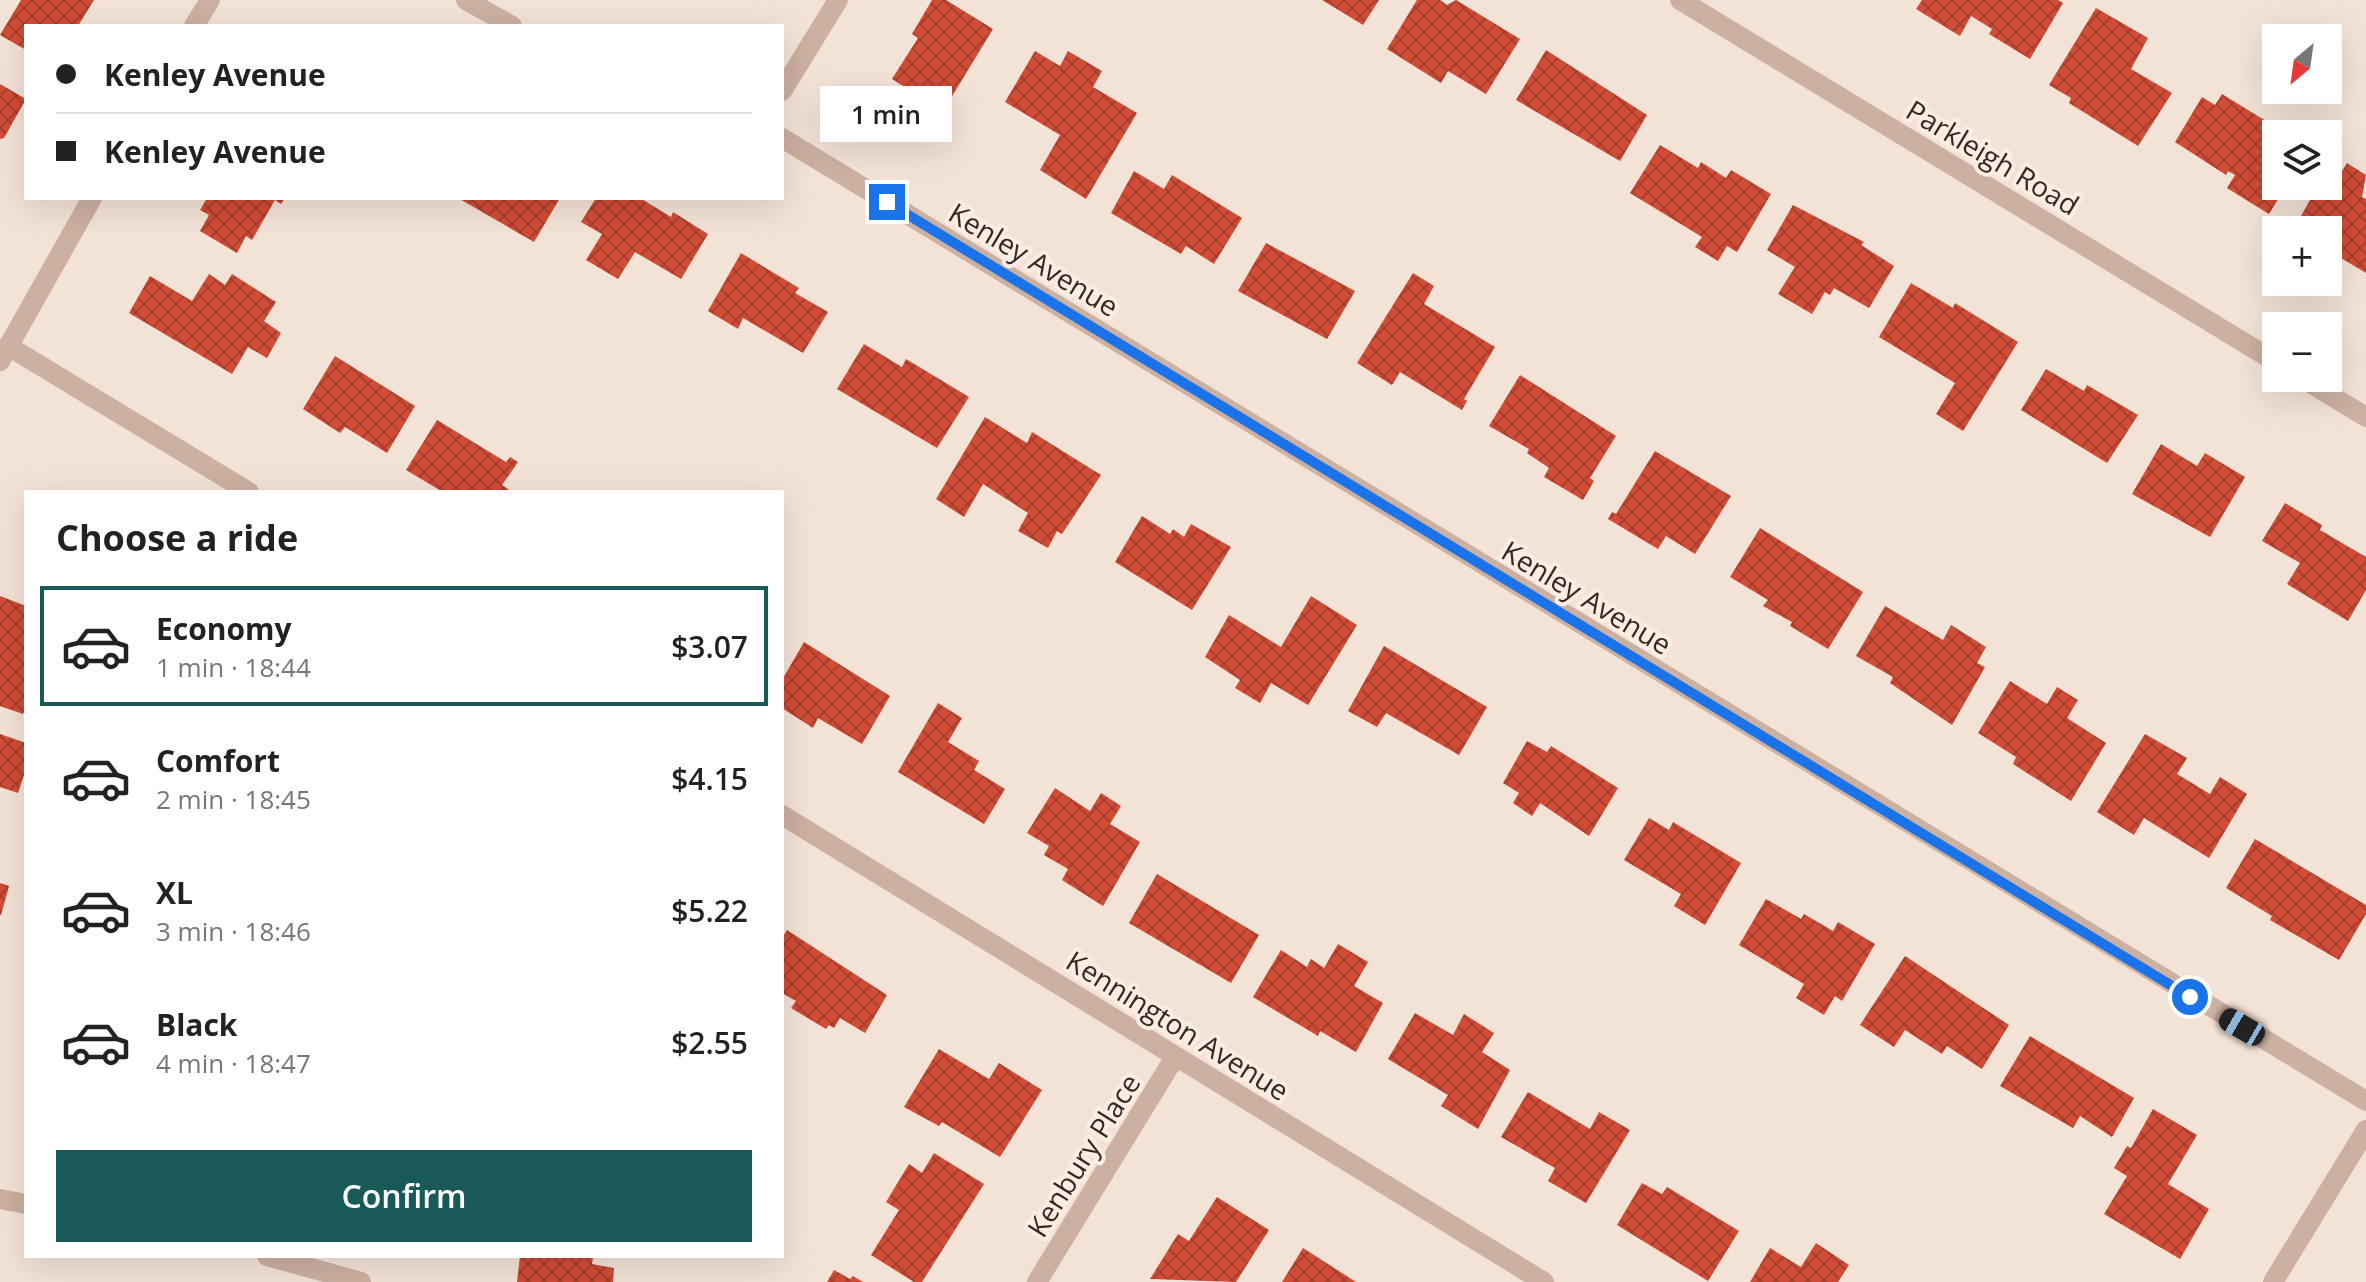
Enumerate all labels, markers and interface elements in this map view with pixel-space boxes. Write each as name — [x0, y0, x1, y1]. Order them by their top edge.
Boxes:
north arrow — [2262, 24, 2342, 104]
map controls — [2262, 24, 2342, 392]
text: Kenley Avenue — [104, 54, 326, 95]
callout: 1 min — [821, 86, 953, 142]
street label: Parkleigh Road — [1900, 91, 2086, 223]
text: 1 min — [851, 96, 921, 132]
button: layers — [2262, 120, 2342, 200]
text: Kenley Avenue — [104, 131, 326, 172]
route end — [869, 184, 905, 220]
street label: Kenley Avenue — [942, 193, 1126, 325]
button: + — [2262, 216, 2342, 296]
button: − — [2262, 312, 2342, 392]
text: Choose a ride — [56, 513, 298, 562]
street label: Kenley Avenue — [1495, 531, 1679, 663]
text: Economy — [156, 608, 292, 649]
icon: car — [60, 610, 132, 682]
text: $3.07 — [671, 626, 748, 667]
text: 1 min · 18:44 — [156, 649, 311, 685]
text: Comfort — [156, 740, 280, 781]
icon: car — [60, 742, 132, 814]
text: $4.15 — [671, 758, 748, 799]
text: 2 min · 18:45 — [156, 781, 311, 817]
text: XL — [156, 872, 193, 913]
icon: car — [60, 874, 132, 946]
text: $5.22 — [671, 890, 748, 931]
text: 3 min · 18:46 — [156, 913, 311, 949]
street label: Kennington Avenue — [1060, 941, 1296, 1109]
route start — [2172, 979, 2208, 1015]
text: Black — [156, 1004, 237, 1045]
car — [2215, 1005, 2269, 1049]
icon: car — [60, 1006, 132, 1078]
text: $2.55 — [671, 1022, 748, 1063]
text: 4 min · 18:47 — [156, 1045, 311, 1081]
street label: Kenbury Place — [1018, 1066, 1148, 1244]
button: Confirm — [56, 1150, 752, 1242]

